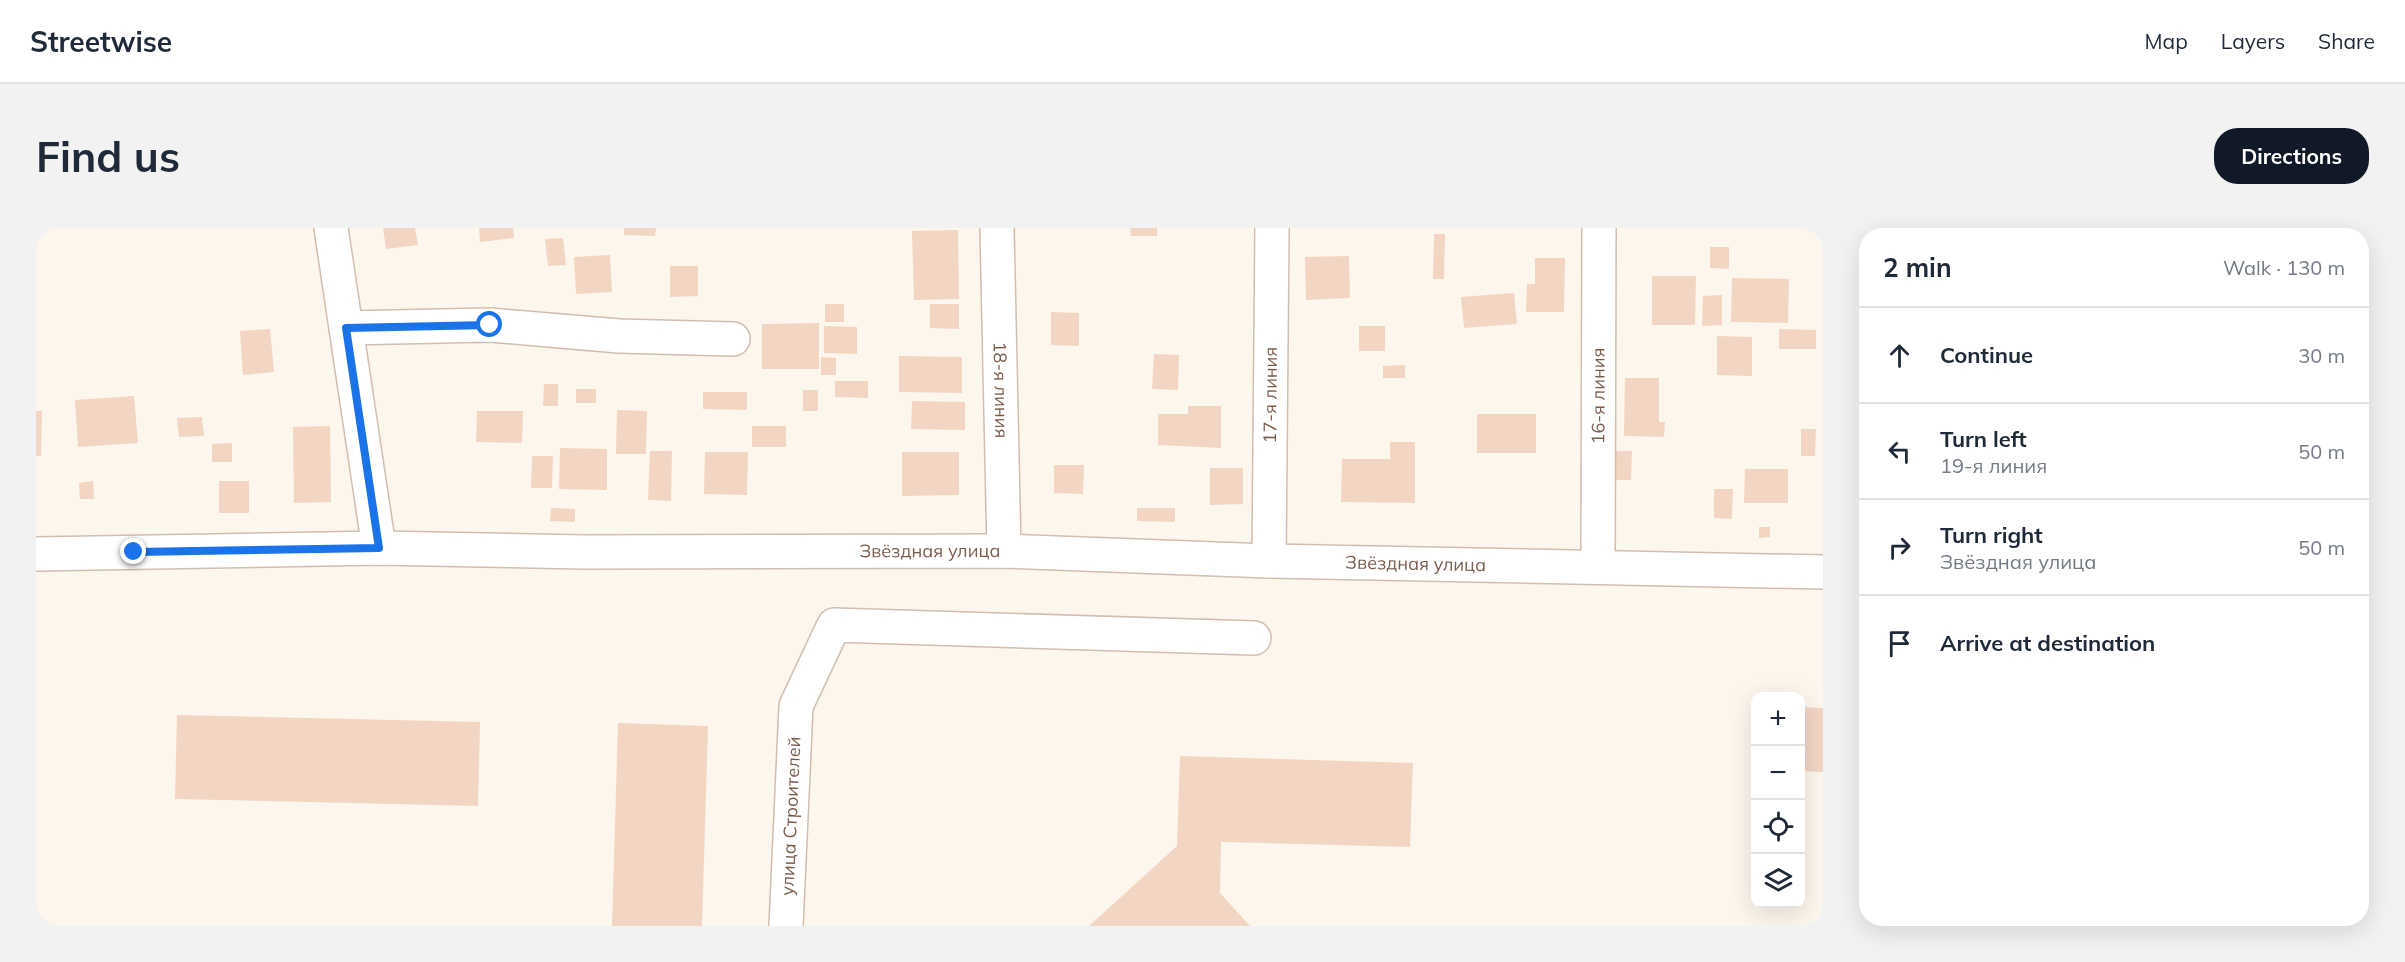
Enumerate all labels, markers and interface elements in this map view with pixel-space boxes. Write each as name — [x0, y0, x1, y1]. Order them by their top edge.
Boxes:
text: Streetwise — [30, 24, 172, 59]
text: Map — [2145, 28, 2188, 54]
text: Layers — [2221, 28, 2285, 54]
text: Share — [2318, 28, 2375, 54]
button: Directions — [2214, 128, 2369, 184]
text: Find us — [36, 130, 180, 183]
text: 2 min — [1883, 251, 1952, 284]
text: Walk · 130 m — [2223, 255, 2345, 280]
route start — [476, 311, 502, 337]
icon: ahead — [1883, 339, 1916, 372]
street label: 18-я линия — [988, 341, 1014, 438]
text: Continue — [1940, 341, 2033, 369]
text: 30 m — [2298, 343, 2345, 368]
street label: 17-я линия — [1258, 347, 1282, 443]
street label: 16-я линия — [1586, 348, 1610, 444]
text: Turn left — [1940, 425, 2027, 453]
icon: left — [1883, 435, 1916, 468]
text: 50 m — [2298, 439, 2345, 464]
text: 19-я линия — [1940, 453, 2047, 478]
text: Turn right — [1940, 521, 2043, 549]
icon: right — [1883, 531, 1916, 564]
text: 50 m — [2298, 535, 2345, 560]
route end — [120, 538, 146, 564]
street label: Звёздная улица — [859, 539, 1000, 562]
text: Звёздная улица — [1940, 549, 2096, 574]
street label: Звёздная улица — [1345, 551, 1486, 576]
icon: arrive — [1883, 627, 1916, 660]
text: Arrive at destination — [1940, 629, 2155, 657]
map controls — [1751, 692, 1805, 908]
button: + — [1751, 692, 1805, 746]
street label: улица Строителей — [775, 736, 806, 896]
button: − — [1751, 746, 1805, 800]
button: locate — [1751, 800, 1805, 854]
button: layers — [1751, 854, 1805, 908]

